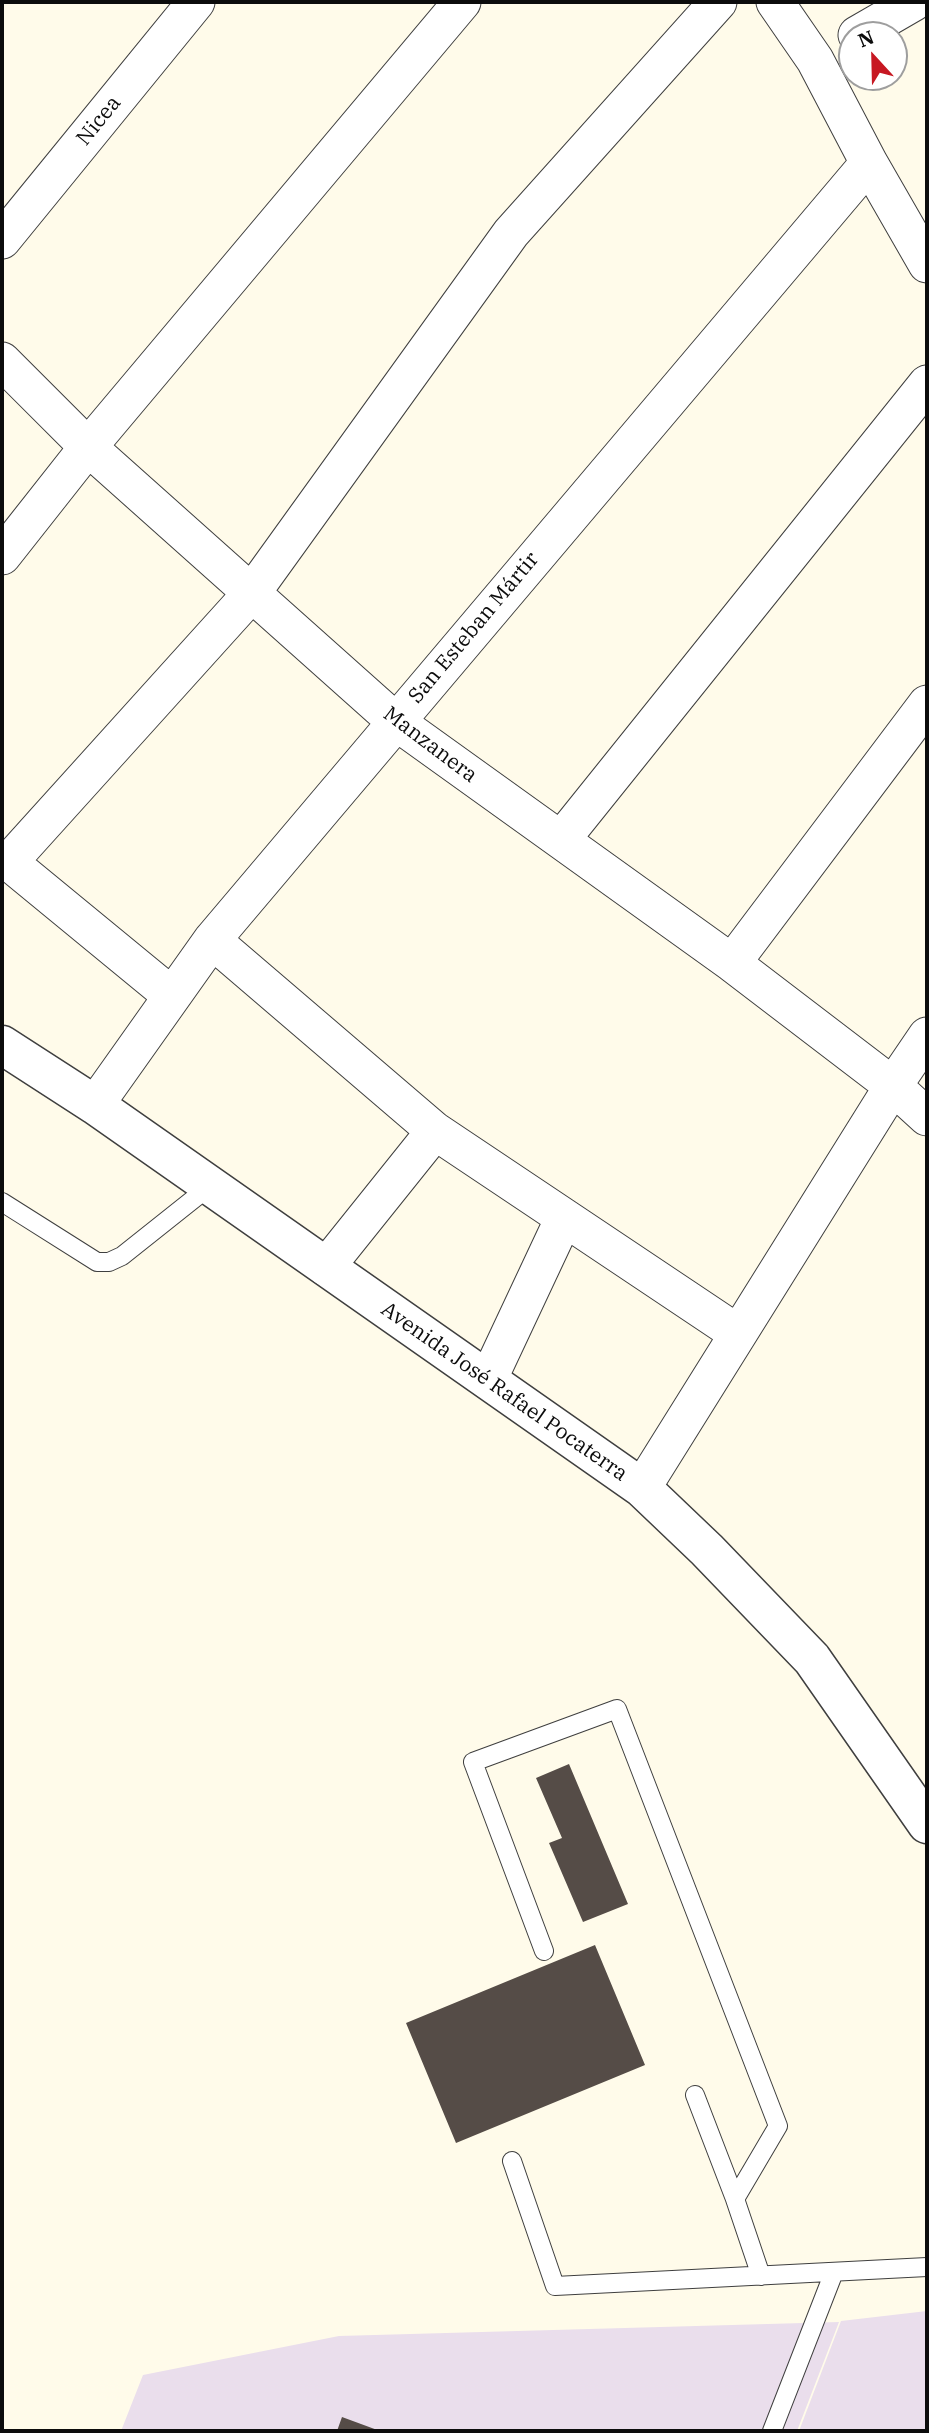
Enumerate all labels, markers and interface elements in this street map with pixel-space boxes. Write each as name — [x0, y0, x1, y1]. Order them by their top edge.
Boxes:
north arrow — [838, 21, 908, 91]
text: N — [854, 24, 877, 52]
street label: Nicea — [71, 91, 127, 151]
street label: San Esteban Mártir — [403, 547, 545, 709]
street label: Manzanera — [378, 702, 482, 788]
street label: Avenida José Rafael Pocaterra — [376, 1297, 632, 1487]

